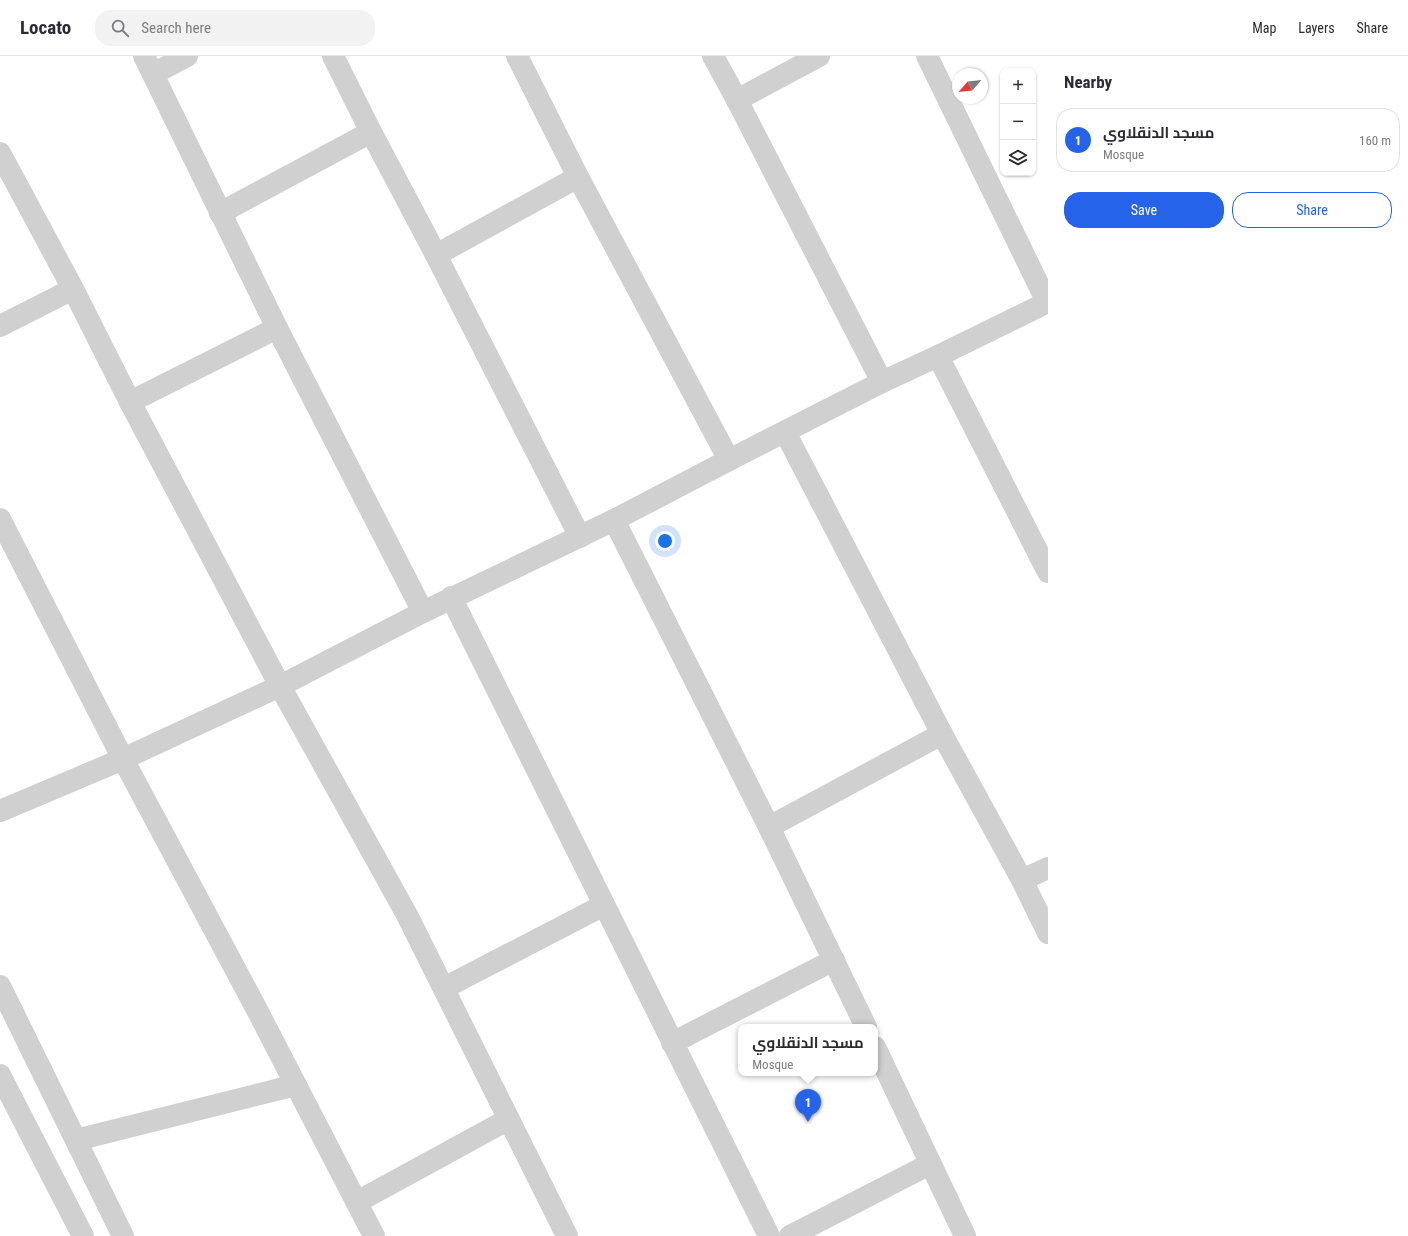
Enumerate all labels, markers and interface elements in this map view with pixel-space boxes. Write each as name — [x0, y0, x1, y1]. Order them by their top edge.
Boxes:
search box — [95, 10, 375, 46]
text: Locato — [20, 16, 71, 39]
icon: search — [109, 17, 131, 39]
text: Search here — [141, 19, 211, 37]
text: Map — [1252, 20, 1276, 36]
text: Layers — [1298, 20, 1335, 36]
text: Share — [1357, 20, 1388, 36]
north arrow — [952, 68, 988, 104]
map controls — [1000, 68, 1036, 176]
button: + — [1000, 68, 1036, 104]
text: Nearby — [1064, 72, 1112, 92]
button: − — [1000, 104, 1036, 140]
text: مسجد الدنقلاوي — [1103, 124, 1214, 142]
text: 1 — [1075, 133, 1081, 148]
text: 160 m — [1359, 133, 1391, 148]
button: layers — [1000, 140, 1036, 176]
text: Mosque — [1103, 147, 1144, 162]
button: Save — [1064, 192, 1224, 228]
button: Share — [1232, 192, 1392, 228]
your location — [655, 531, 675, 551]
popup — [738, 1024, 878, 1076]
text: مسجد الدنقلاوي — [752, 1034, 864, 1052]
text: Mosque — [752, 1057, 793, 1072]
pin: 1 — [795, 1089, 821, 1122]

